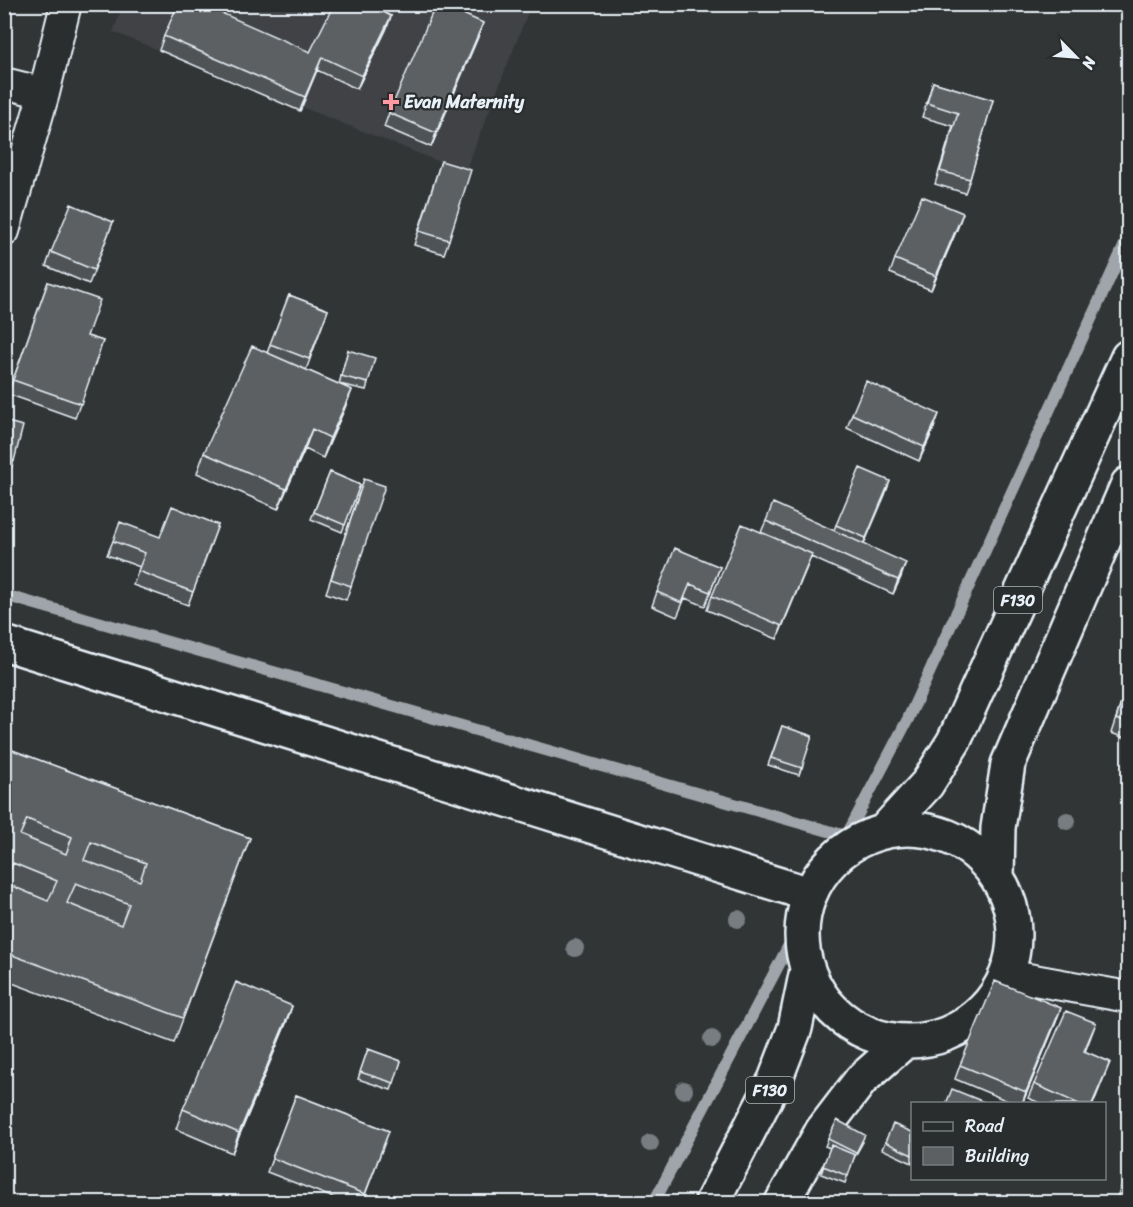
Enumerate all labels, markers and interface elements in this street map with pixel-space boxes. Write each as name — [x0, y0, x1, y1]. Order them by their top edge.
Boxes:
north arrow — [1046, 27, 1106, 87]
text: N — [1073, 51, 1105, 75]
place label: Evan Maternity — [404, 86, 525, 118]
marker: Evan Maternity — [382, 93, 400, 111]
road number: F130 — [994, 587, 1042, 613]
road number: F130 — [746, 1077, 794, 1103]
legend — [911, 1102, 1106, 1180]
text: Road — [965, 1110, 1005, 1142]
text: Building — [965, 1140, 1029, 1172]

